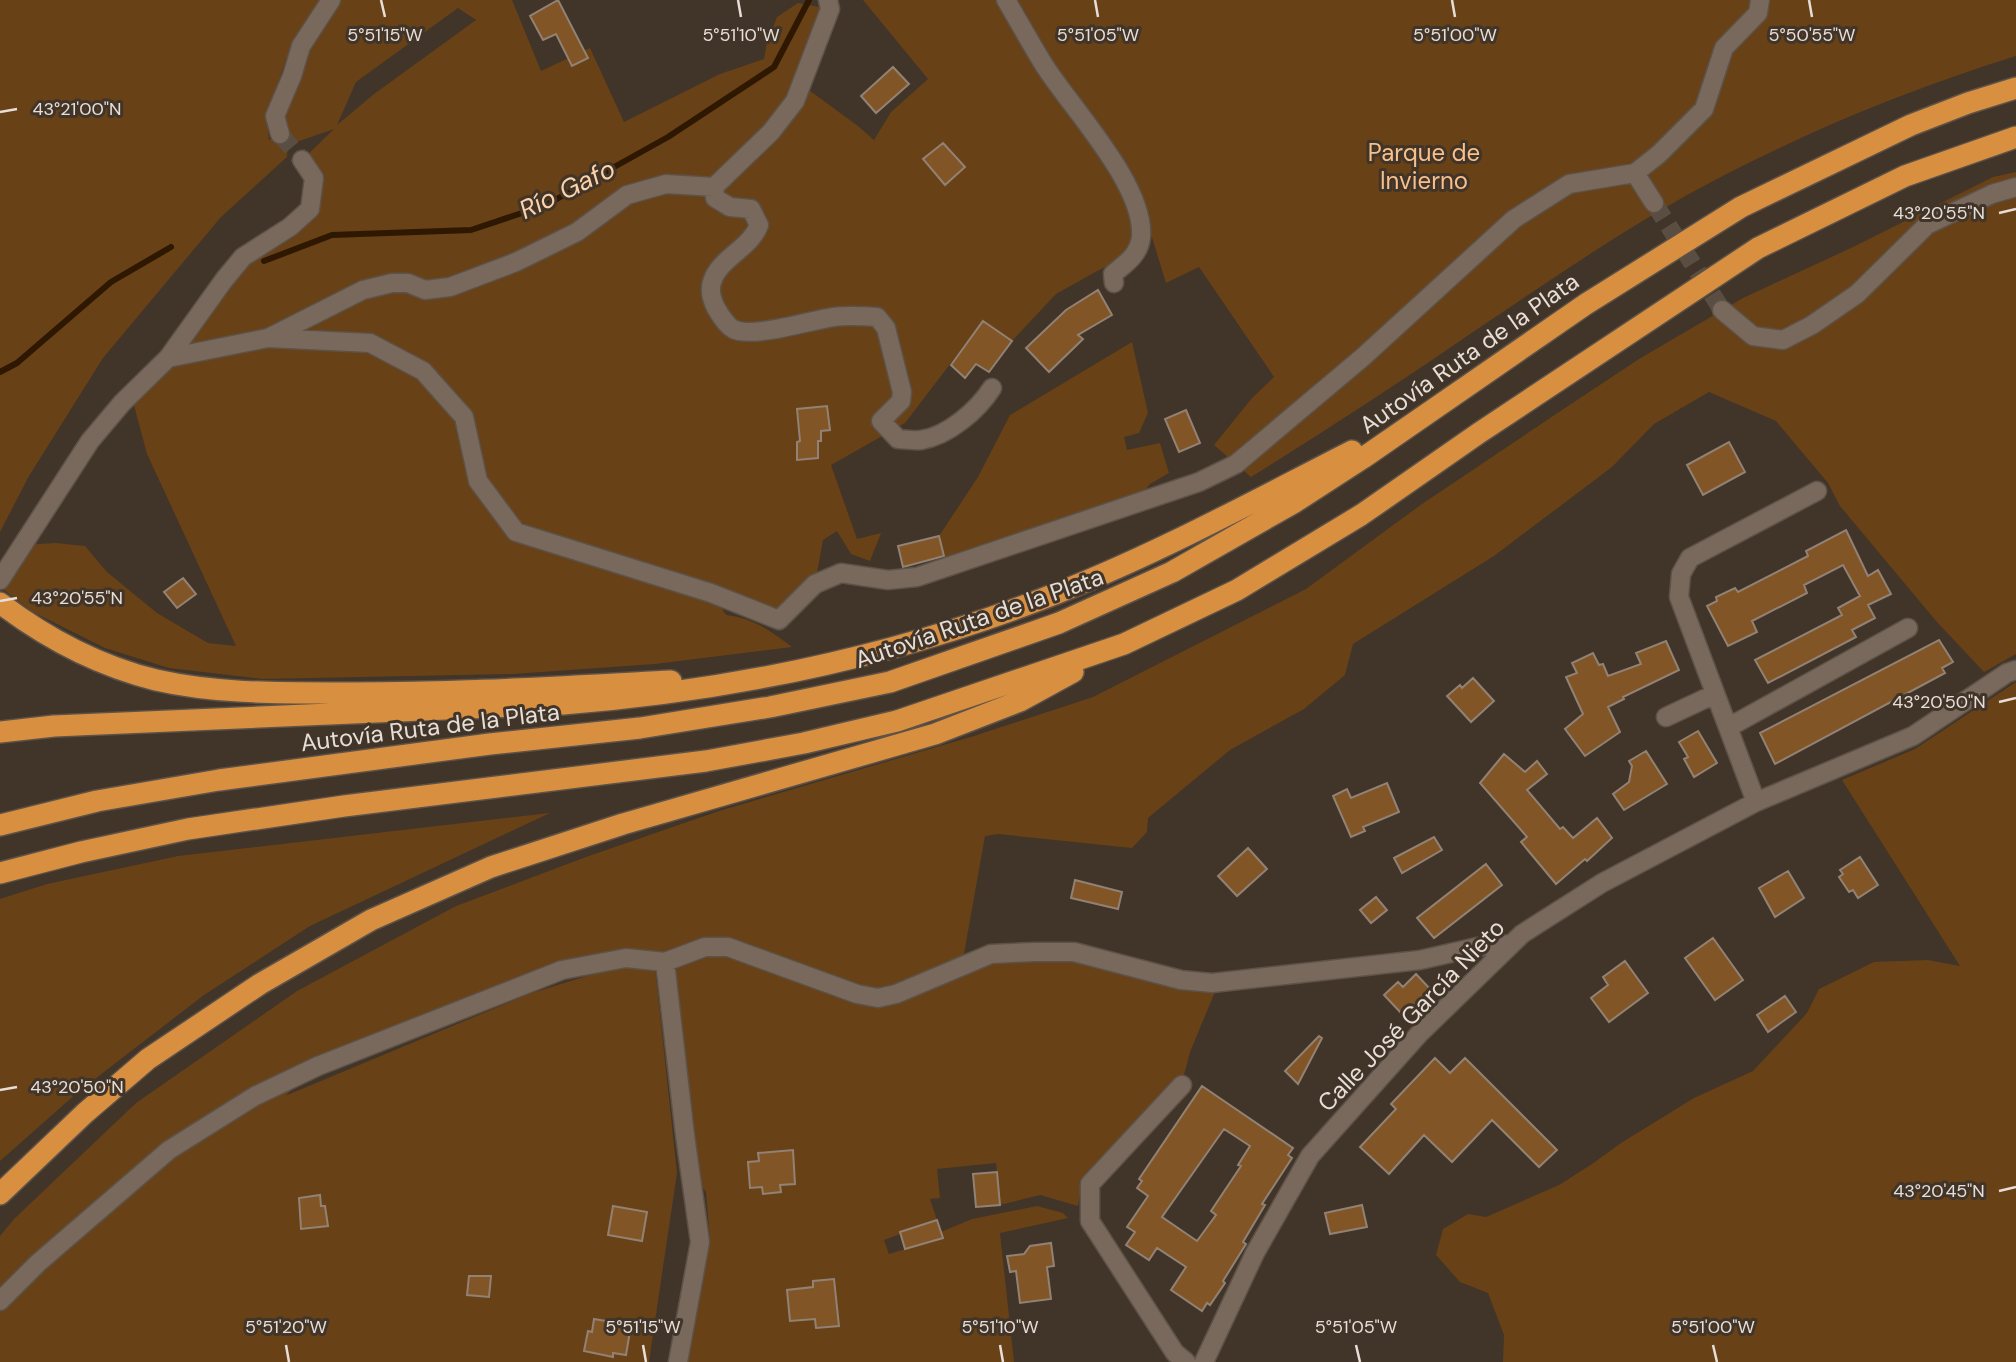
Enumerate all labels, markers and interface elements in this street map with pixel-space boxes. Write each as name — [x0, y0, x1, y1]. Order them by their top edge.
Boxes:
text: 5°51'15"W — [347, 23, 423, 47]
text: 5°51'10"W — [702, 23, 780, 47]
text: 5°51'05"W — [1057, 23, 1139, 47]
text: 5°51'00"W — [1413, 23, 1497, 47]
text: 5°50'55"W — [1768, 23, 1856, 47]
text: 43°21'00"N — [33, 97, 121, 121]
park label: Parque de Invierno — [1368, 137, 1480, 196]
water label: Río Gafo — [513, 151, 621, 227]
text: 43°20'55"N — [1893, 201, 1985, 225]
street label: Autovía Ruta de la Plata — [1353, 266, 1585, 440]
street label: Autovía Ruta de la Plata — [851, 561, 1107, 675]
text: 43°20'55"N — [31, 586, 123, 610]
text: 43°20'50"N — [1892, 690, 1986, 714]
street label: Autovía Ruta de la Plata — [299, 696, 561, 758]
street label: Calle José García Nieto — [1311, 912, 1511, 1118]
text: 43°20'50"N — [30, 1075, 124, 1099]
text: 43°20'45"N — [1893, 1179, 1985, 1203]
text: 5°51'20"W — [245, 1315, 327, 1339]
text: 5°51'15"W — [605, 1315, 681, 1339]
text: 5°51'10"W — [961, 1315, 1039, 1339]
text: 5°51'05"W — [1315, 1315, 1397, 1339]
text: 5°51'00"W — [1671, 1315, 1755, 1339]

